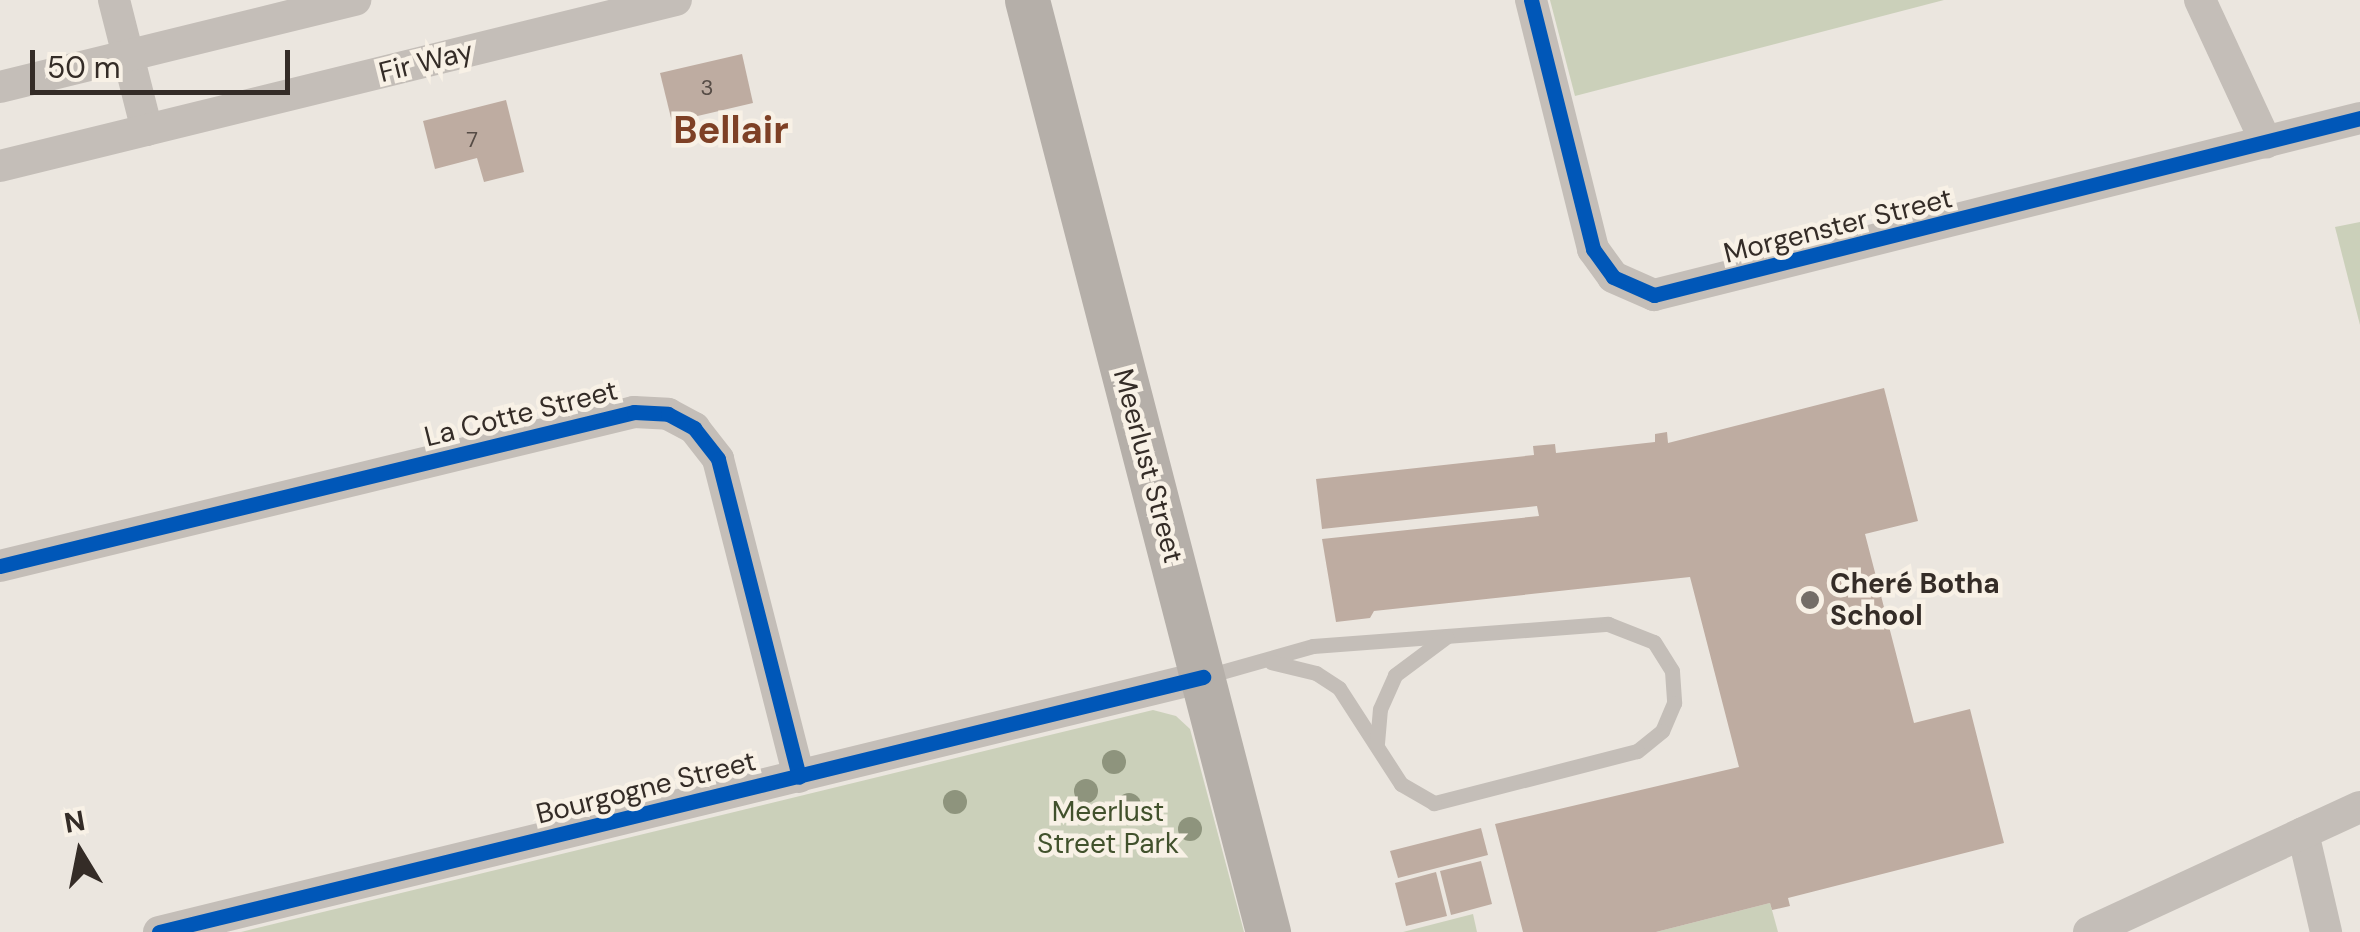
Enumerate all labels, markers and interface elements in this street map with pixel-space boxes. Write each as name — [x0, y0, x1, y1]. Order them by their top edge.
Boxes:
scale bar — [35, 30, 295, 92]
street label: Fir Way — [376, 34, 476, 90]
text: 50 m — [47, 48, 121, 87]
house number: 3 — [700, 75, 714, 101]
district label: Bellair — [673, 108, 789, 154]
house number: 7 — [466, 127, 478, 153]
street label: Morgenster Street — [1720, 181, 1956, 271]
street label: Meerlust Street — [1106, 365, 1190, 567]
street label: La Cotte Street — [421, 374, 621, 454]
place label: Cheré Botha School — [1830, 567, 2000, 633]
marker: Cheré Botha School — [1799, 589, 1821, 611]
street label: Bourgogne Street — [533, 744, 759, 832]
park label: Meerlust Street Park — [1037, 795, 1179, 861]
north arrow — [30, 802, 130, 902]
text: N — [61, 802, 88, 842]

